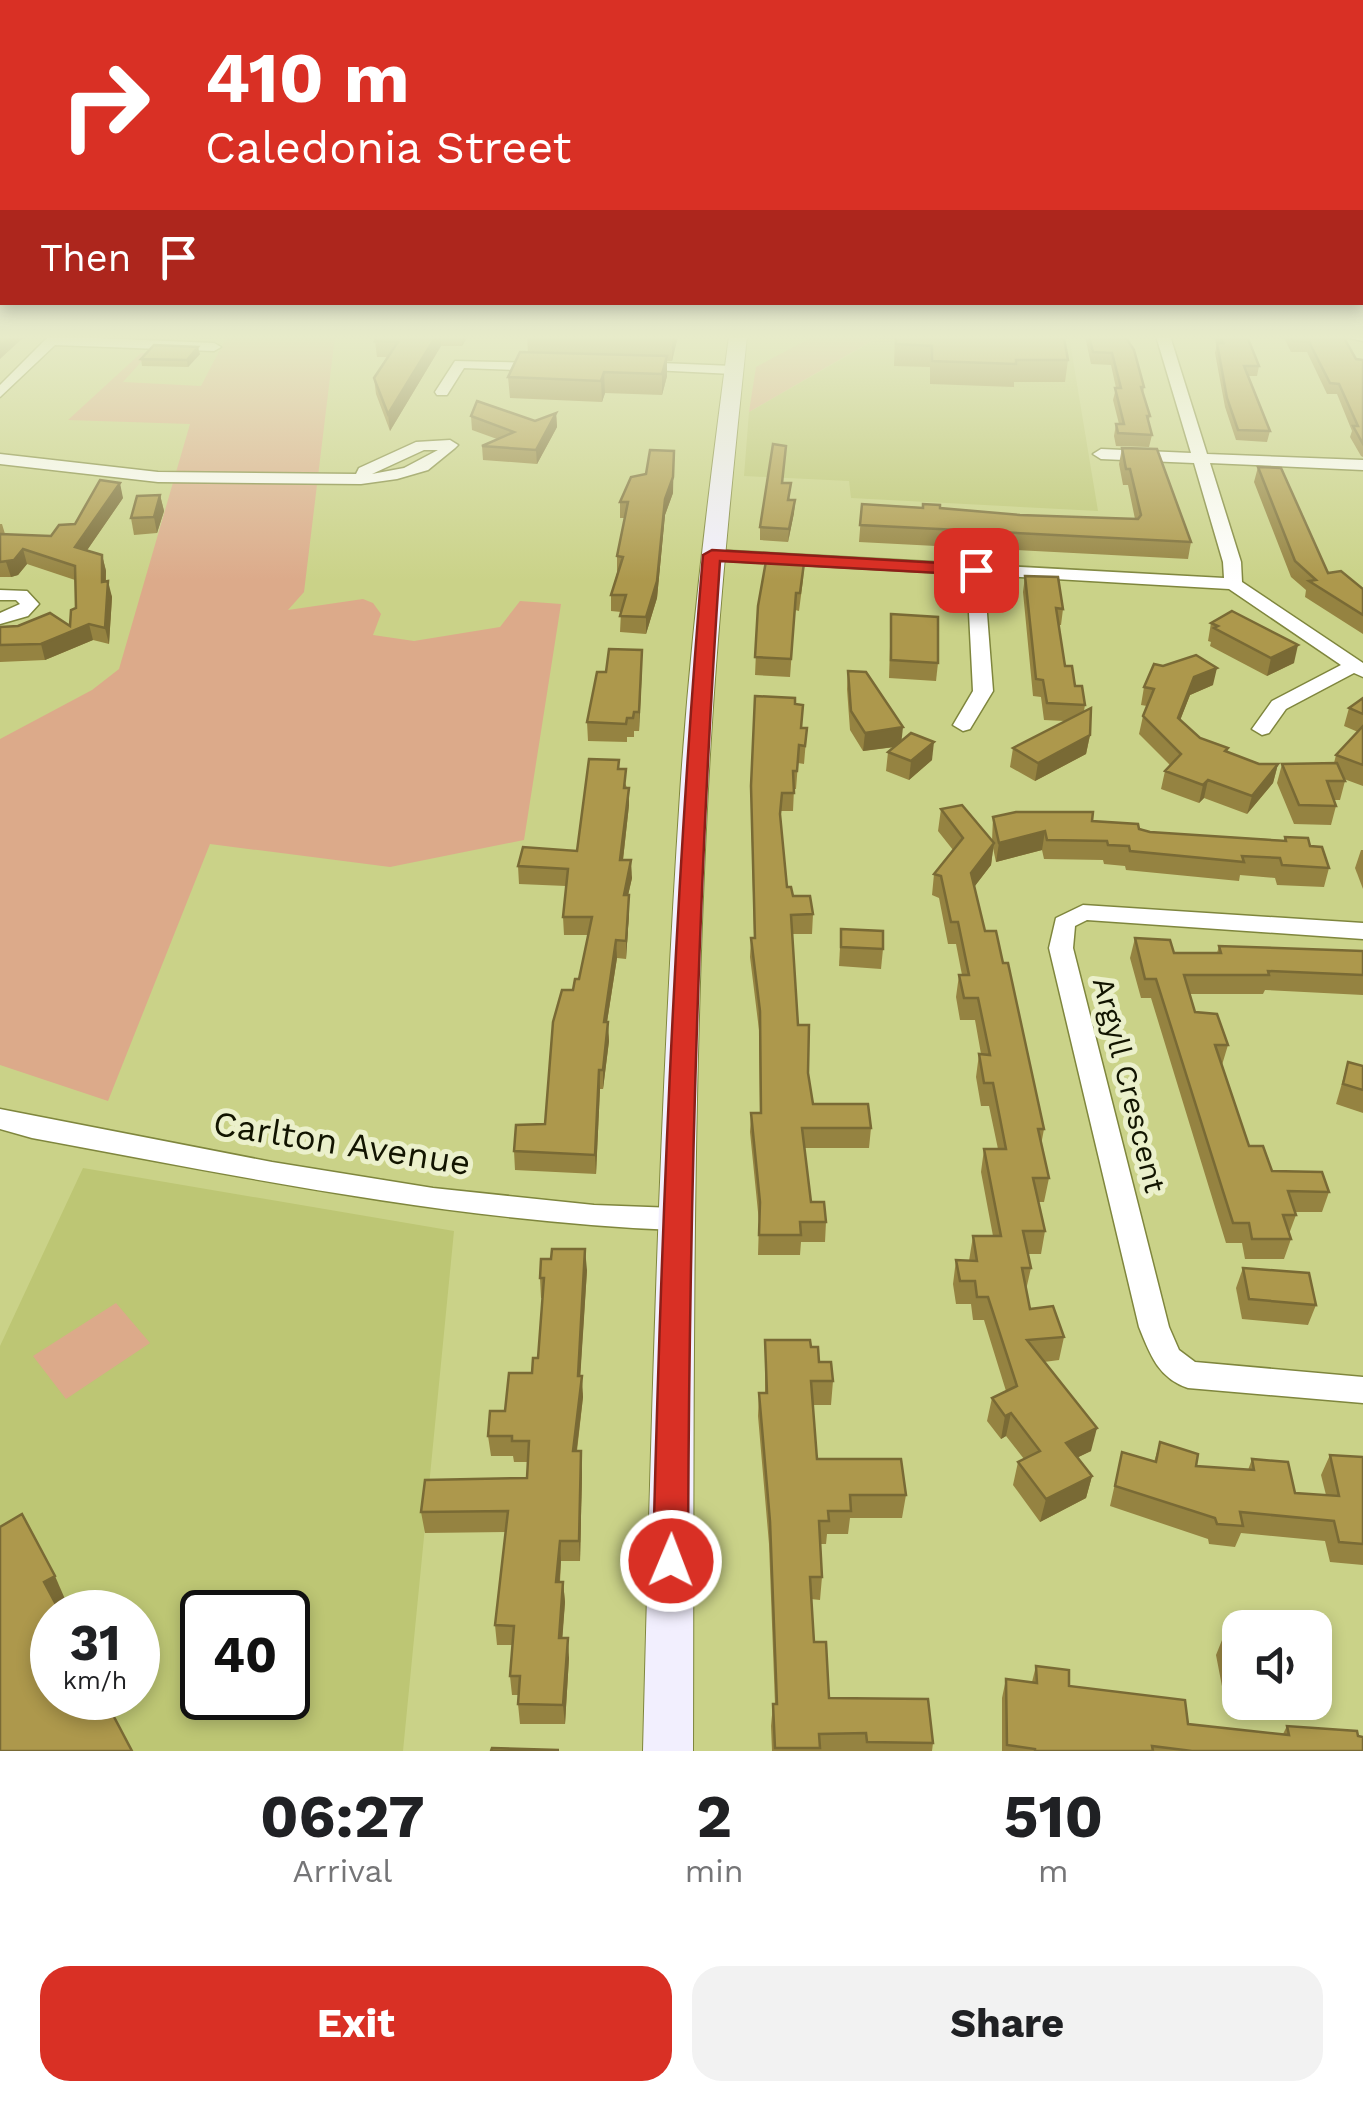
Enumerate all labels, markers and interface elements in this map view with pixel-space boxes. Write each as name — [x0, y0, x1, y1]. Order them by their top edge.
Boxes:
text: 410 m — [205, 37, 410, 119]
icon: right — [40, 40, 170, 170]
text: Caledonia Street — [205, 121, 571, 174]
icon: arrive — [151, 230, 206, 285]
text: Then — [40, 236, 131, 280]
pin — [934, 528, 1019, 613]
icon: arrive — [949, 543, 1004, 598]
street label: Argyll Crescent — [1086, 974, 1173, 1197]
street label: Carlton Avenue — [210, 1102, 474, 1184]
position arrow — [619, 1509, 723, 1613]
speed limit sign: 40 — [180, 1590, 310, 1720]
map controls — [1222, 1610, 1332, 1720]
button: sound — [1222, 1610, 1332, 1720]
text: 31 — [69, 1613, 121, 1672]
text: km/h — [63, 1666, 127, 1695]
text: 06:27 — [260, 1781, 425, 1852]
text: 2 — [696, 1781, 732, 1852]
text: 510 — [1004, 1781, 1103, 1852]
text: Arrival — [292, 1852, 392, 1890]
text: min — [685, 1852, 744, 1890]
text: m — [1038, 1852, 1069, 1890]
button: Exit — [40, 1966, 672, 2081]
button: Share — [692, 1966, 1323, 2081]

